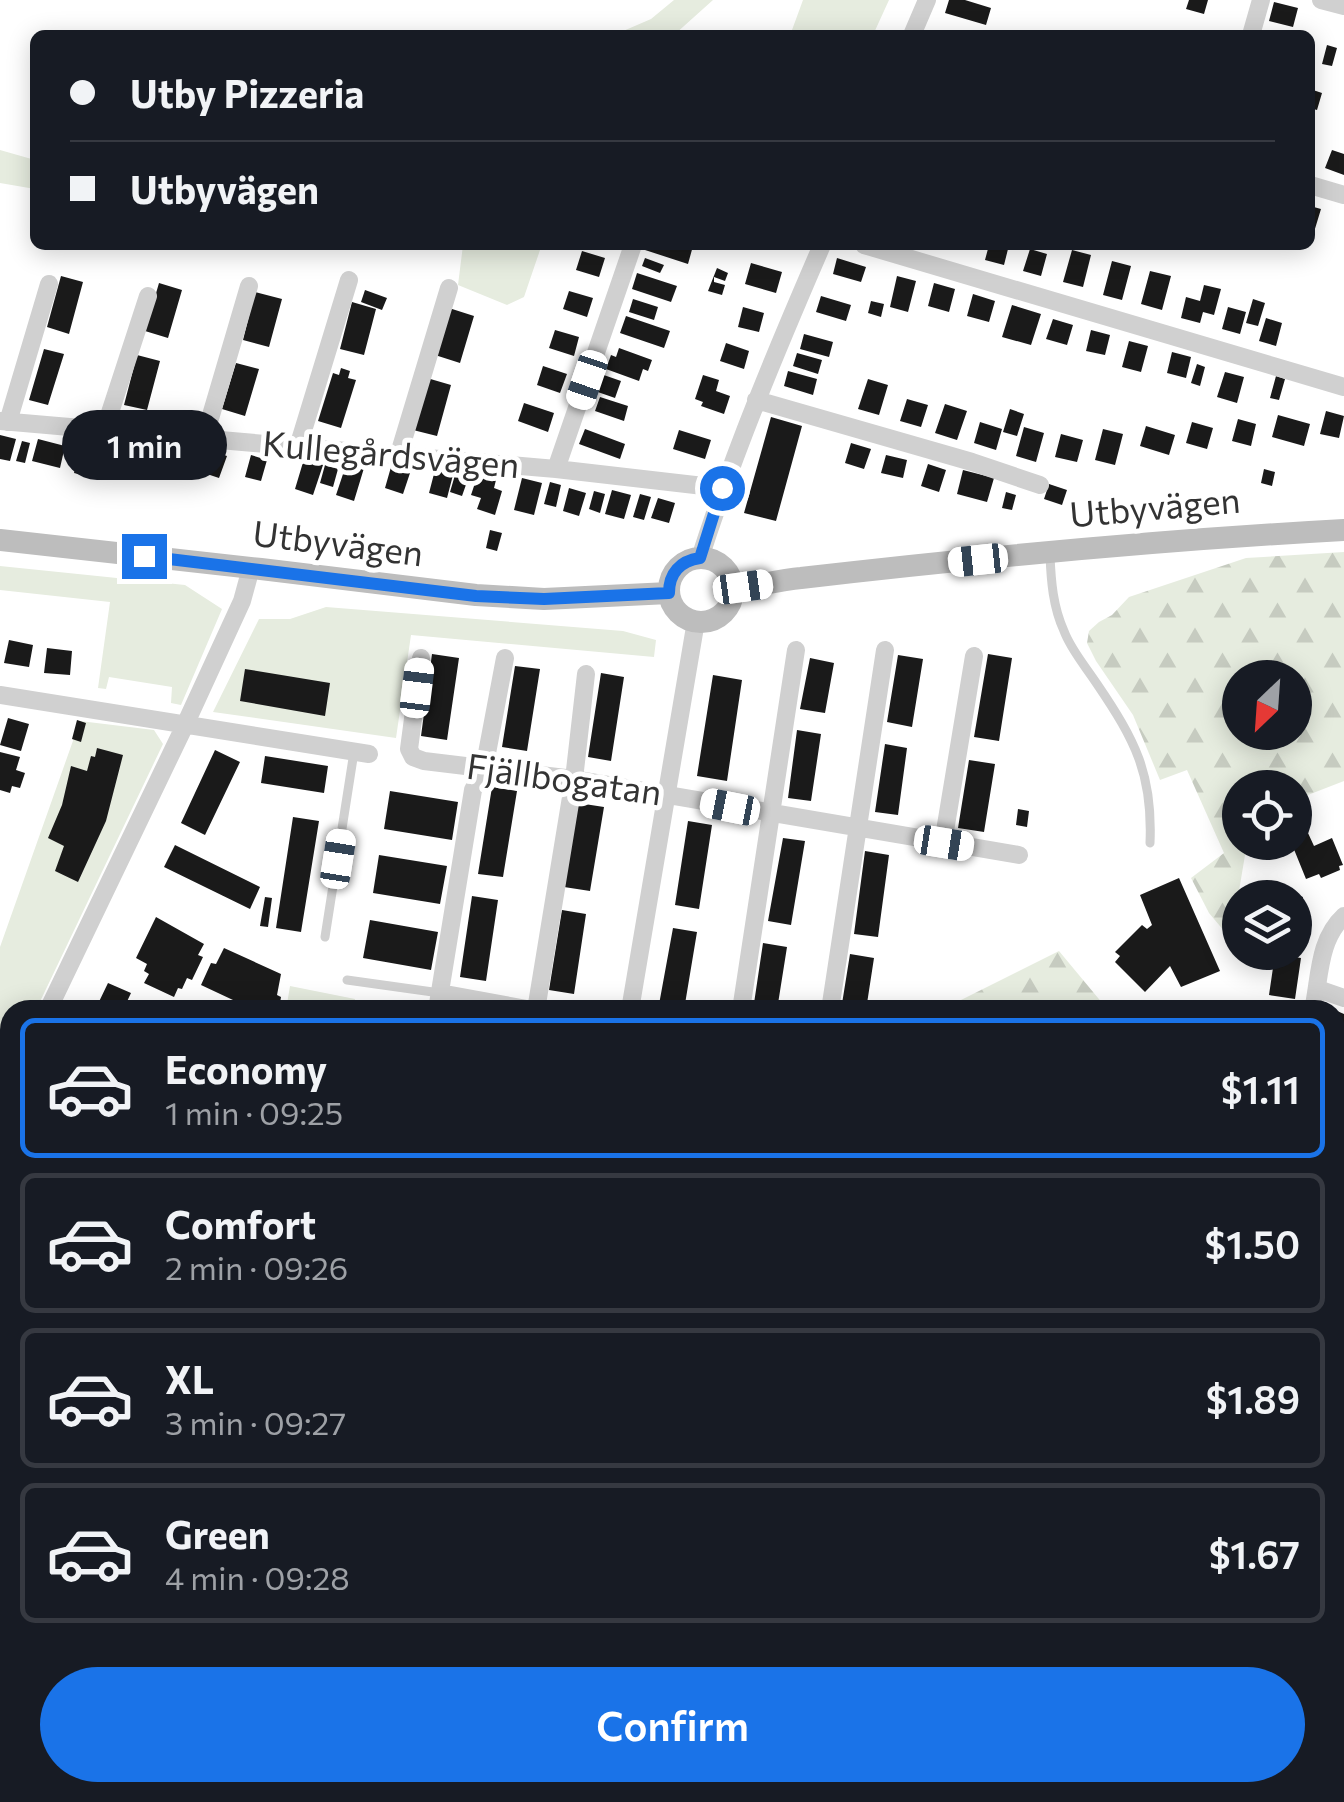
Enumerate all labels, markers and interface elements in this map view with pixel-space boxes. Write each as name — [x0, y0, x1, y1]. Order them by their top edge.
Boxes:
text: Utby Pizzeria — [130, 69, 364, 116]
text: Utbyvägen — [130, 165, 319, 212]
car — [563, 347, 611, 413]
callout: 1 min — [62, 411, 226, 481]
street label: Kullegårdsvägen — [261, 420, 521, 485]
text: 1 min — [107, 425, 182, 465]
route start — [700, 466, 745, 511]
street label: Utbyvägen — [1068, 477, 1242, 534]
street label: Utbyvägen — [251, 510, 426, 573]
route end — [122, 534, 167, 579]
car — [947, 542, 1009, 578]
car — [711, 568, 775, 606]
car — [398, 656, 436, 720]
north arrow — [1222, 660, 1312, 750]
map controls — [1222, 660, 1312, 970]
street label: Fjällbogatan — [464, 743, 665, 812]
button: locate — [1222, 770, 1312, 860]
car — [698, 787, 762, 827]
car — [912, 823, 976, 863]
car — [318, 827, 358, 891]
button: layers — [1222, 880, 1312, 970]
icon: car — [45, 1043, 135, 1133]
text: Economy — [165, 1045, 327, 1092]
text: $1.11 — [1221, 1065, 1300, 1112]
text: 1 min · 09:25 — [165, 1092, 343, 1132]
icon: car — [45, 1198, 135, 1288]
text: Comfort — [165, 1200, 316, 1247]
text: $1.50 — [1205, 1220, 1300, 1267]
text: 2 min · 09:26 — [165, 1247, 348, 1287]
icon: car — [45, 1353, 135, 1443]
text: XL — [165, 1355, 214, 1402]
text: $1.89 — [1206, 1375, 1300, 1422]
text: 3 min · 09:27 — [165, 1402, 346, 1442]
icon: car — [45, 1508, 135, 1598]
text: Green — [165, 1510, 270, 1557]
text: $1.67 — [1209, 1530, 1300, 1577]
text: 4 min · 09:28 — [165, 1557, 350, 1597]
button: Confirm — [40, 1667, 1305, 1782]

